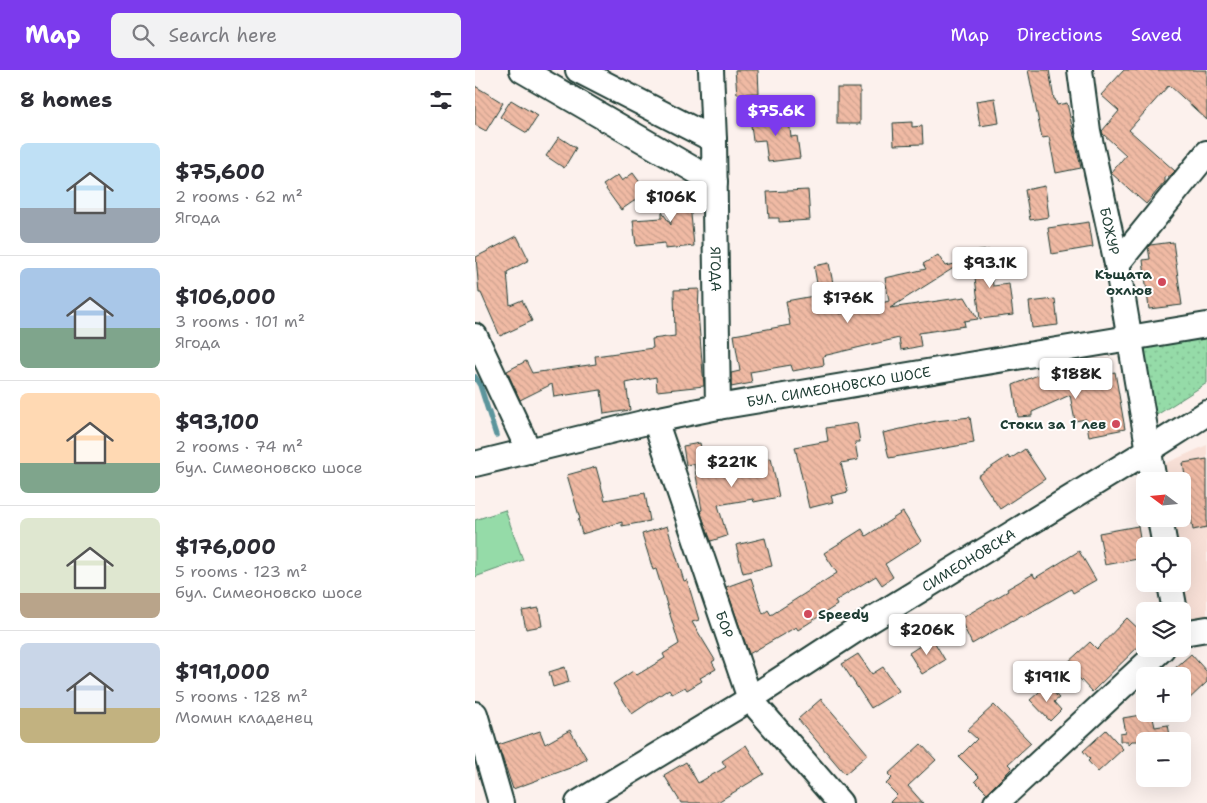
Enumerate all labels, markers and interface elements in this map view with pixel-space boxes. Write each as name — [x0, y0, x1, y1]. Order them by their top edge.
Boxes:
search box — [111, 13, 461, 58]
text: Map — [25, 19, 81, 51]
icon: search — [129, 21, 157, 49]
text: Search here — [169, 23, 277, 48]
text: Map — [951, 23, 989, 47]
text: Directions — [1017, 23, 1103, 47]
text: Saved — [1131, 23, 1182, 47]
text: 8 homes — [20, 86, 112, 114]
icon: filters — [427, 86, 455, 114]
pin: $75.6K — [735, 94, 817, 137]
text: $75.6K — [747, 100, 805, 121]
text: $75,600 — [175, 158, 265, 186]
icon: home — [60, 163, 120, 223]
pin: $106K — [636, 180, 706, 223]
text: 2 rooms · 62 m² — [175, 186, 303, 207]
text: $106K — [646, 186, 696, 207]
street label: БОЖУР — [1096, 206, 1124, 257]
text: Ягода — [175, 207, 220, 228]
street label: ЯГОДА — [707, 246, 725, 292]
pin: $93.1K — [949, 246, 1031, 289]
text: $93.1K — [963, 252, 1017, 273]
place label: Къщата охлюв — [1095, 265, 1152, 299]
marker: Къщата охлюв — [1156, 276, 1168, 288]
pin: $176K — [813, 282, 883, 324]
text: $106,000 — [175, 283, 276, 311]
text: $176K — [823, 287, 873, 308]
icon: home — [60, 288, 120, 348]
text: 3 rooms · 101 m² — [175, 311, 305, 332]
text: Ягода — [175, 332, 220, 353]
pin: $188K — [1041, 358, 1111, 400]
street label: БУЛ. СИМЕОНОВСКО ШОСЕ — [745, 362, 932, 411]
text: $188K — [1050, 363, 1102, 384]
text: $93,100 — [175, 408, 259, 436]
icon: home — [60, 413, 120, 473]
place label: Стоки за 1 лев — [1000, 415, 1106, 433]
marker: Стоки за 1 лев — [1110, 418, 1122, 430]
text: 2 rooms · 74 m² — [175, 436, 303, 457]
pin: $221K — [697, 446, 767, 488]
text: $221K — [707, 451, 757, 472]
text: бул. Симеоновско шосе — [175, 457, 363, 478]
north arrow — [1136, 472, 1191, 528]
map controls — [1136, 472, 1191, 787]
street label: СИМЕОНОВСКА — [919, 525, 1019, 596]
text: $176,000 — [175, 533, 276, 561]
button: locate — [1136, 537, 1191, 592]
icon: home — [60, 538, 120, 598]
text: 5 rooms · 123 m² — [175, 561, 307, 582]
text: бул. Симеоновско шосе — [175, 582, 363, 603]
button: layers — [1136, 602, 1191, 657]
place label: Speedy — [818, 605, 869, 623]
marker: Speedy — [802, 608, 814, 620]
street label: БОР — [712, 609, 738, 640]
pin: $206K — [892, 614, 962, 656]
text: $206K — [900, 619, 954, 640]
text: $191,000 — [175, 658, 270, 686]
pin: $191K — [1012, 660, 1082, 703]
icon: home — [60, 663, 120, 723]
text: $191K — [1024, 666, 1070, 687]
button: + — [1136, 667, 1191, 722]
text: 5 rooms · 128 m² — [175, 686, 308, 707]
text: Момин кладенец — [175, 707, 313, 728]
button: − — [1136, 732, 1191, 787]

